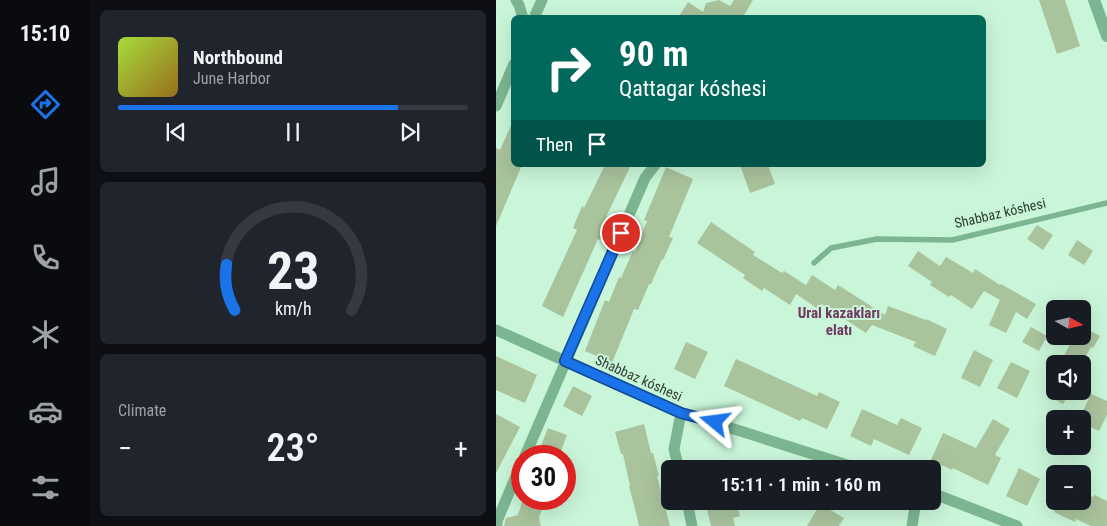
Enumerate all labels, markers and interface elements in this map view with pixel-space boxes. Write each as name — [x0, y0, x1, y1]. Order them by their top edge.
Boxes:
text: 15:10 — [20, 21, 70, 46]
text: 90 m — [619, 34, 688, 75]
icon: right — [536, 35, 601, 100]
text: Northbound — [193, 46, 283, 69]
text: June Harbor — [193, 69, 271, 88]
text: Qattagar kóshesi — [619, 76, 766, 101]
icon: directions — [28, 87, 63, 122]
icon: previous — [162, 118, 190, 146]
icon: pause — [279, 118, 307, 146]
icon: next — [396, 118, 424, 146]
icon: arrive — [583, 130, 611, 158]
text: Then — [536, 133, 573, 156]
icon: music — [28, 164, 63, 199]
street label: Shabbaz kóshesi — [953, 195, 1047, 231]
pin — [600, 212, 642, 254]
icon: arrive — [607, 219, 635, 247]
icon: phone — [28, 240, 63, 275]
text: 23 — [267, 241, 319, 302]
text: km/h — [275, 298, 311, 319]
north arrow — [1046, 300, 1091, 345]
map controls — [1046, 300, 1091, 510]
district label: Ural kazakları elatı — [798, 304, 880, 339]
icon: climate — [28, 317, 63, 352]
street label: Shabbaz kóshesi — [593, 352, 685, 404]
button: sound — [1046, 355, 1091, 400]
icon: car — [28, 394, 63, 429]
position arrow — [688, 395, 740, 447]
text: Climate — [118, 401, 166, 420]
button: + — [1046, 410, 1091, 455]
text: 23° — [267, 426, 319, 470]
text: − — [118, 432, 132, 465]
text: + — [454, 432, 468, 465]
speed limit sign: 30 — [511, 445, 576, 510]
button: − — [1046, 465, 1091, 510]
icon: filters — [28, 470, 63, 505]
text: 15:11 · 1 min · 160 m — [721, 473, 881, 496]

